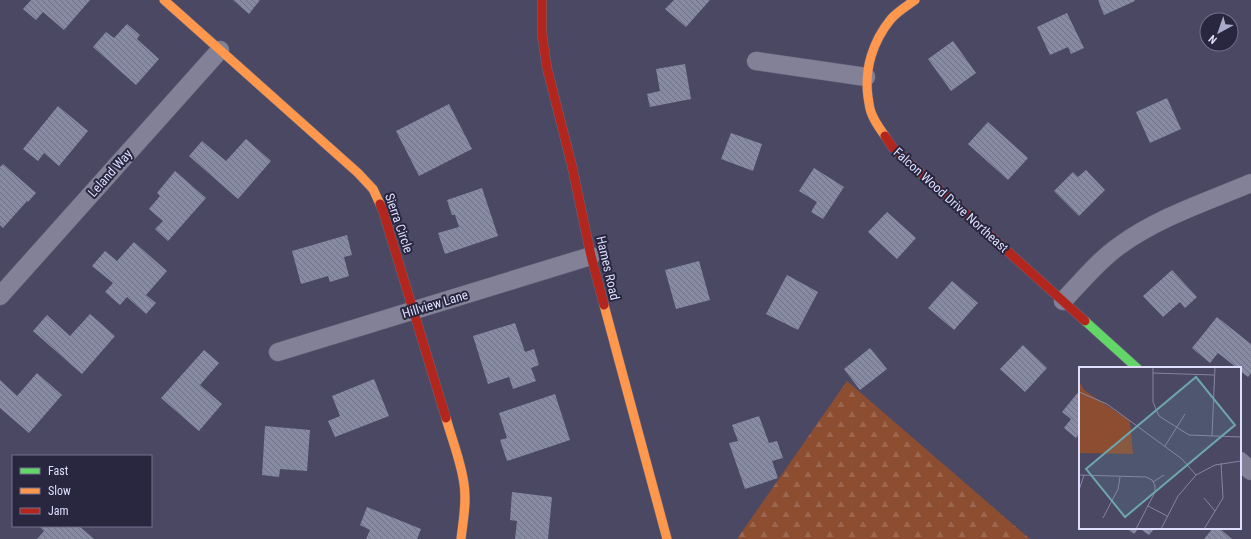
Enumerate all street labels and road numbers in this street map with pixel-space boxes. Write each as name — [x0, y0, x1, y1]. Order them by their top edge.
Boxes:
street label: Falcon Wood Drive Northeast — [891, 144, 1012, 256]
street label: Leland Way — [85, 146, 136, 200]
street label: Sierra Circle — [382, 191, 416, 255]
street label: Hames Road — [593, 235, 623, 301]
street label: Hillview Lane — [400, 287, 470, 321]

